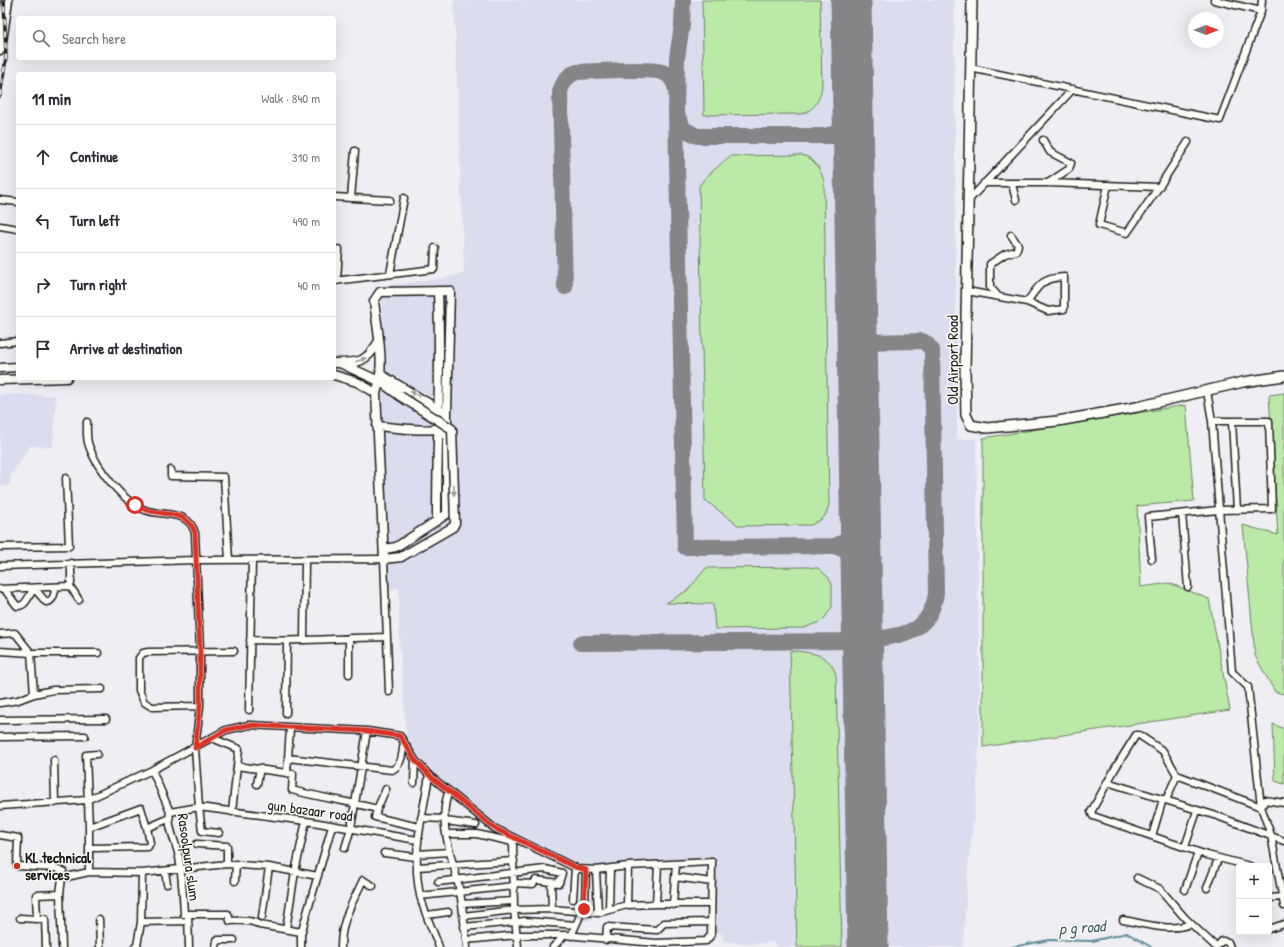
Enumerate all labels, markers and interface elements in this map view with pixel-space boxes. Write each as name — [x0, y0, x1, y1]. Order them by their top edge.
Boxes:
north arrow — [1188, 12, 1224, 48]
search box — [16, 16, 336, 60]
icon: search — [30, 27, 52, 49]
text: Search here — [62, 28, 126, 49]
text: 11 min — [32, 87, 71, 110]
text: Walk · 840 m — [261, 89, 320, 107]
icon: ahead — [32, 146, 54, 168]
text: Continue — [70, 146, 118, 167]
text: 310 m — [292, 148, 320, 166]
icon: left — [32, 210, 54, 232]
text: Turn left — [70, 210, 120, 231]
text: 490 m — [293, 212, 320, 230]
icon: right — [32, 274, 54, 296]
text: Turn right — [70, 274, 126, 295]
text: 40 m — [297, 276, 320, 294]
street label: Old Airport Road — [942, 315, 963, 405]
icon: arrive — [32, 338, 54, 360]
text: Arrive at destination — [70, 338, 182, 359]
one-way arrow — [355, 357, 367, 363]
one-way arrow — [409, 391, 421, 398]
one-way arrow — [451, 484, 457, 497]
route start — [126, 496, 144, 514]
street label: gun bazaar road — [266, 794, 354, 826]
street label: Rasoolpura slum — [172, 812, 206, 902]
place label: KL technical services — [25, 847, 92, 885]
marker: KL technical services — [12, 861, 22, 871]
map controls — [1236, 863, 1272, 935]
button: + — [1236, 863, 1272, 899]
button: − — [1236, 899, 1272, 935]
route end — [575, 900, 593, 918]
water label: p g road — [1057, 914, 1109, 940]

